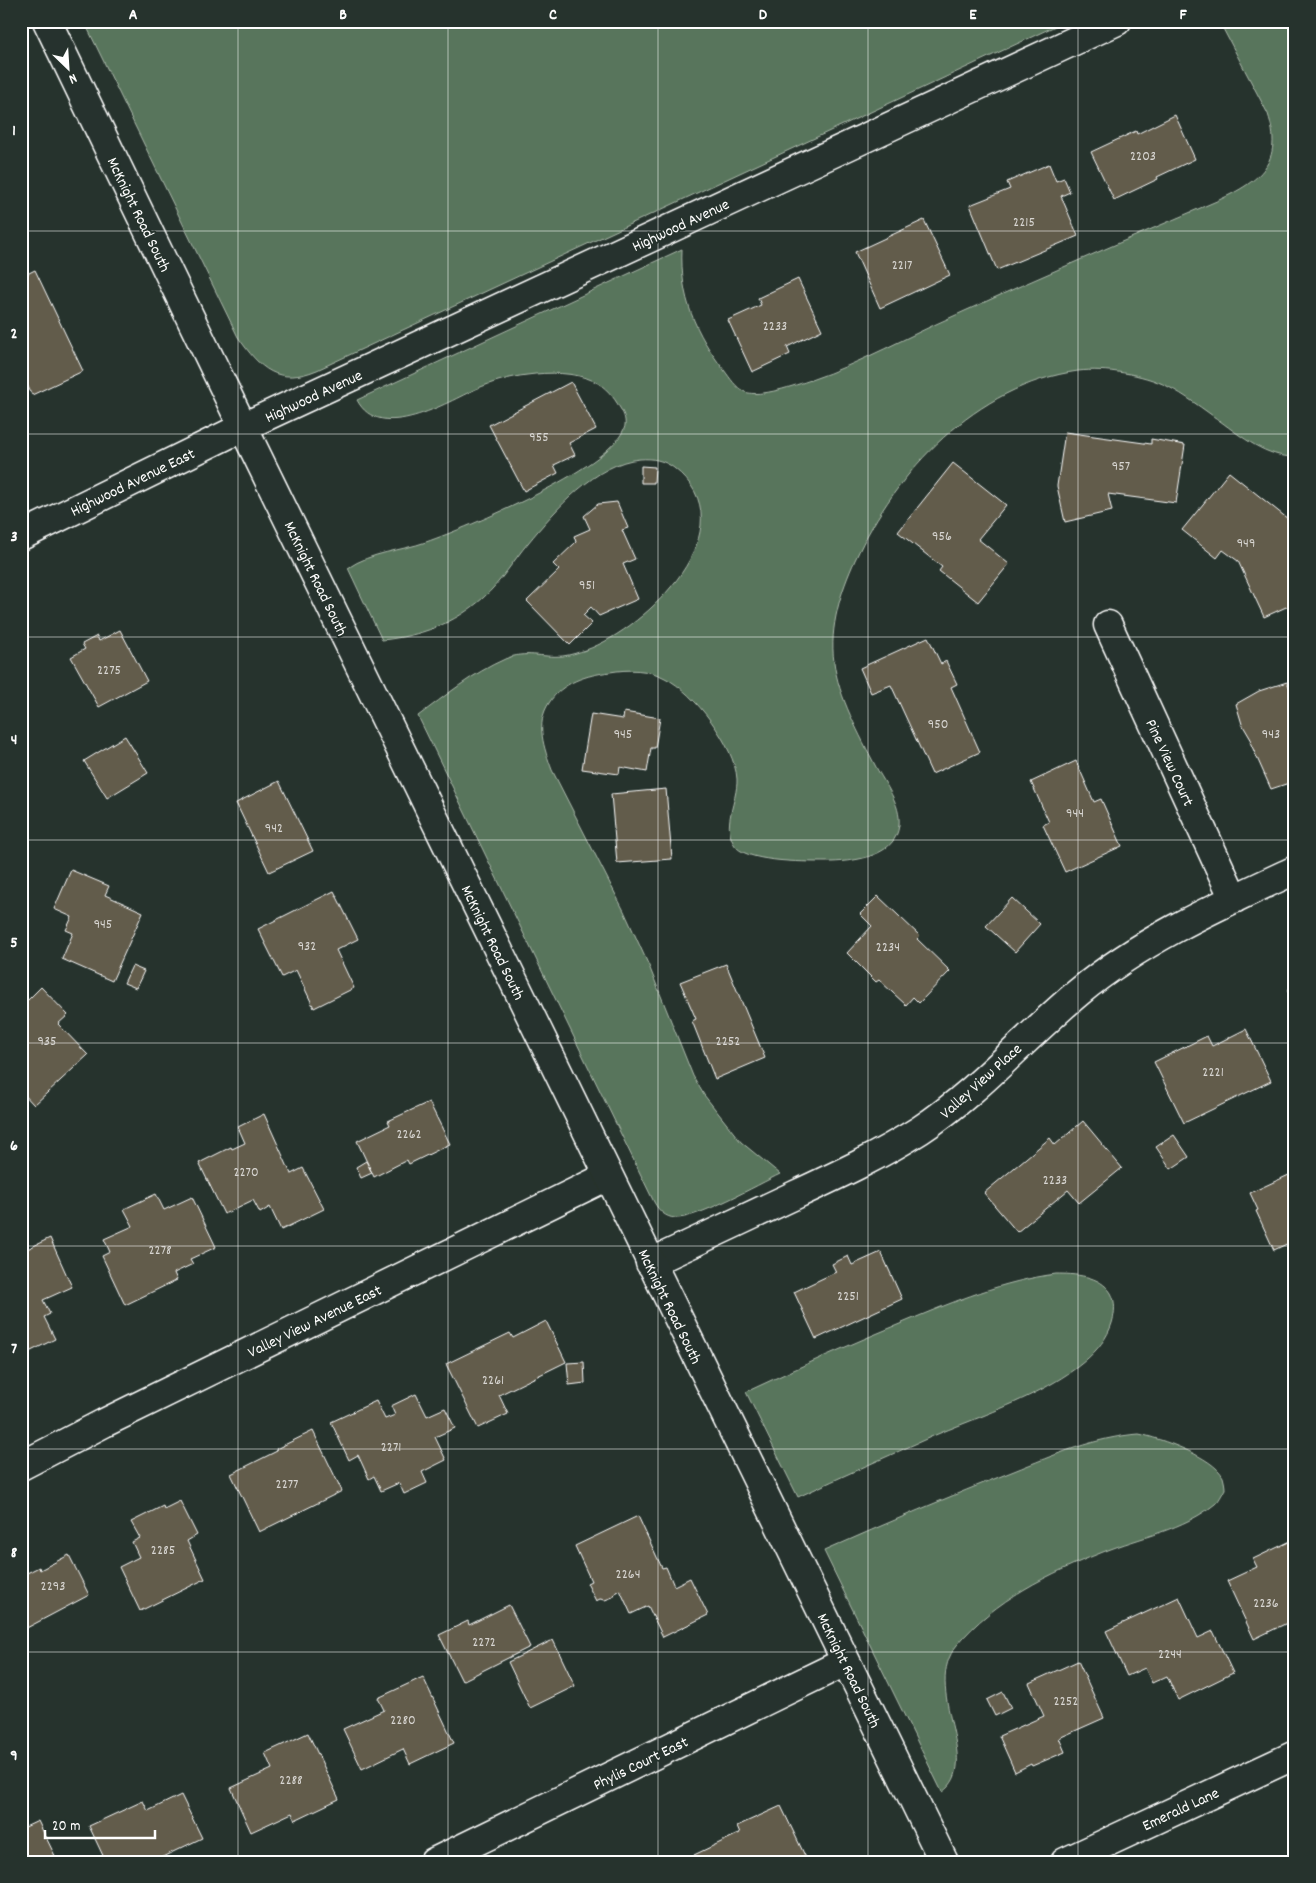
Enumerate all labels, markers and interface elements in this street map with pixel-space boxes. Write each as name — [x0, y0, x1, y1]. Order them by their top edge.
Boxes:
text: A — [129, 4, 138, 27]
text: B — [339, 4, 347, 27]
text: C — [549, 4, 557, 27]
text: D — [759, 4, 768, 27]
text: E — [969, 4, 977, 27]
text: F — [1179, 4, 1187, 27]
north arrow — [42, 42, 92, 92]
text: N — [65, 67, 80, 89]
text: 1 — [12, 120, 16, 143]
house number: 2203 — [1130, 147, 1156, 167]
street label: McKnight Road South — [100, 154, 176, 276]
street label: Highwood Avenue — [629, 194, 733, 259]
house number: 2215 — [1013, 213, 1035, 233]
house number: 2217 — [892, 256, 912, 276]
house number: 2233 — [763, 317, 787, 337]
text: 2 — [11, 323, 18, 346]
street label: Highwood Avenue — [262, 365, 366, 430]
house number: 955 — [529, 428, 549, 448]
street label: Highwood Avenue East — [67, 443, 199, 523]
house number: 957 — [1112, 457, 1130, 477]
street label: McKnight Road South — [277, 518, 353, 640]
text: 3 — [10, 526, 18, 549]
house number: 956 — [932, 527, 952, 547]
house number: 949 — [1237, 534, 1255, 554]
house number: 951 — [579, 576, 595, 596]
house number: 2275 — [97, 661, 121, 681]
house number: 950 — [928, 715, 948, 735]
street label: Pine View Court — [1139, 716, 1199, 810]
house number: 945 — [614, 725, 632, 745]
house number: 943 — [1262, 725, 1280, 745]
text: 4 — [11, 729, 17, 752]
house number: 944 — [1066, 804, 1084, 824]
house number: 942 — [265, 819, 283, 839]
street label: McKnight Road South — [454, 882, 530, 1004]
house number: 945 — [94, 915, 112, 935]
text: 5 — [10, 932, 18, 955]
house number: 932 — [298, 937, 316, 957]
house number: 2234 — [876, 938, 900, 958]
house number: 935 — [37, 1032, 57, 1052]
house number: 2252 — [716, 1032, 740, 1052]
street label: Valley View Place — [935, 1039, 1028, 1125]
house number: 2221 — [1202, 1063, 1224, 1083]
house number: 2262 — [396, 1125, 422, 1145]
text: 6 — [10, 1135, 18, 1158]
house number: 2270 — [233, 1163, 259, 1183]
house number: 2233 — [1043, 1171, 1067, 1191]
house number: 2278 — [148, 1241, 172, 1261]
street label: McKnight Road South — [631, 1246, 707, 1368]
street label: Valley View Avenue East — [244, 1280, 386, 1365]
house number: 2251 — [837, 1287, 859, 1307]
text: 7 — [11, 1338, 17, 1361]
house number: 2261 — [482, 1371, 504, 1391]
house number: 2271 — [381, 1438, 401, 1458]
house number: 2277 — [276, 1475, 298, 1495]
house number: 2285 — [151, 1541, 175, 1561]
text: 8 — [11, 1542, 18, 1565]
house number: 2264 — [616, 1565, 640, 1585]
house number: 2293 — [41, 1577, 65, 1597]
house number: 2236 — [1253, 1594, 1279, 1614]
street label: McKnight Road South — [810, 1610, 886, 1732]
house number: 2272 — [472, 1633, 496, 1653]
house number: 2244 — [1158, 1645, 1182, 1665]
house number: 2252 — [1054, 1692, 1078, 1712]
house number: 2280 — [390, 1711, 416, 1731]
street label: Phylis Court East — [590, 1731, 693, 1797]
text: 9 — [10, 1745, 18, 1768]
house number: 2288 — [279, 1771, 303, 1791]
street label: Emerald Lane — [1139, 1782, 1223, 1838]
scale bar — [45, 1808, 155, 1840]
text: 20 m — [52, 1816, 80, 1838]

